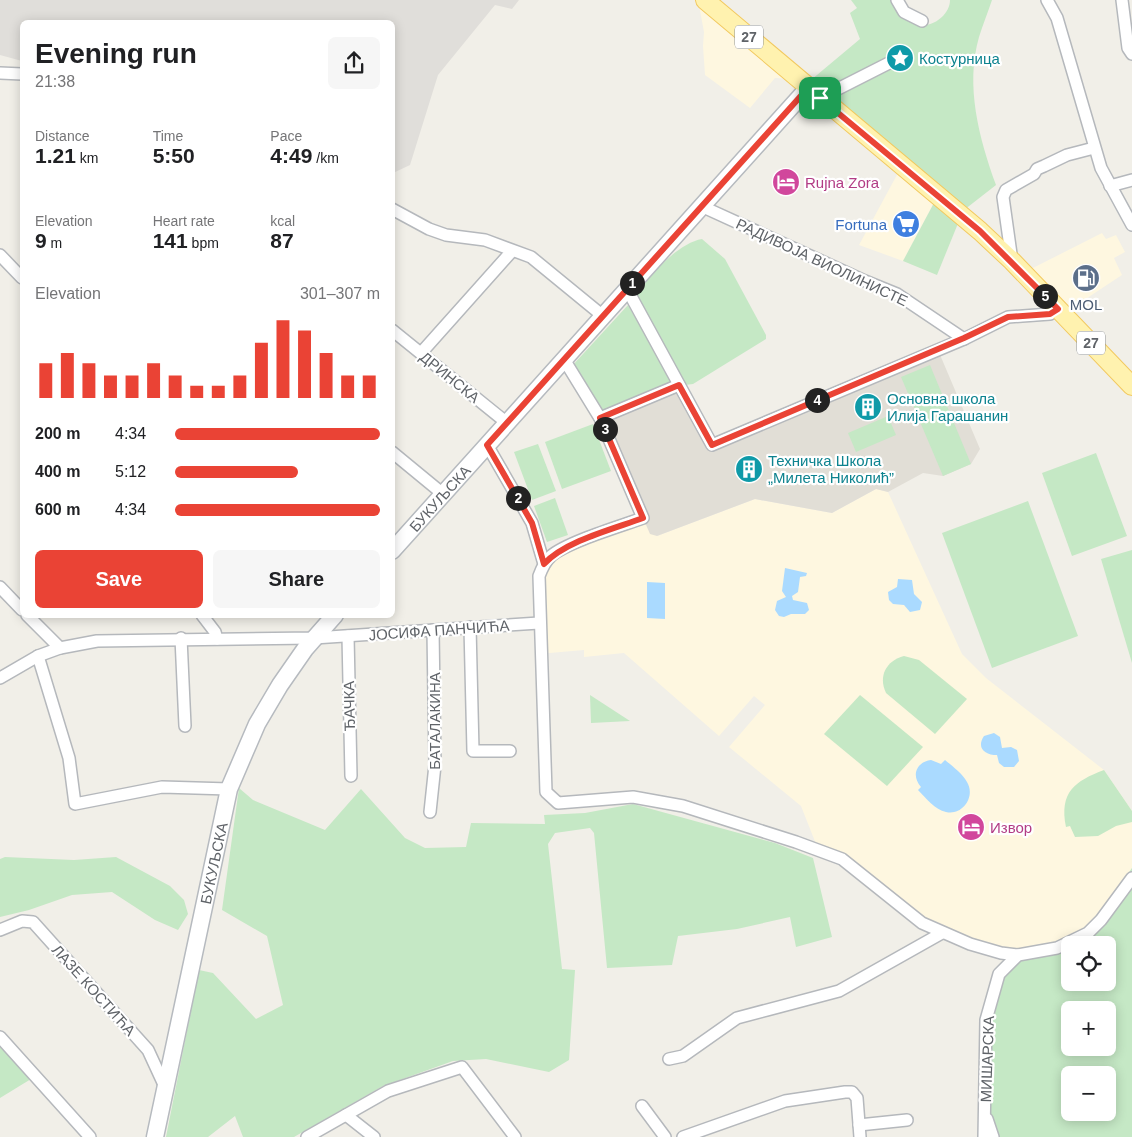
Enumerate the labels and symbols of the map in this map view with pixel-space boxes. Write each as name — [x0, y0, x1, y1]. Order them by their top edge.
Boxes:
road number: 27 — [735, 26, 763, 48]
place icon: Костурница — [885, 43, 915, 73]
place label: Костурница — [919, 50, 1001, 67]
pin — [799, 77, 841, 119]
hotel icon: Rujna Zora — [771, 167, 801, 197]
place label: Rujna Zora — [805, 174, 880, 191]
supermarket icon: Fortuna — [891, 209, 921, 239]
street label: РАДИВОЈА ВИОЛИНИСТЕ — [734, 215, 910, 309]
place label: Fortuna — [835, 216, 888, 233]
fuel station icon: MOL — [1071, 263, 1101, 293]
pin: 1 — [620, 270, 644, 296]
pin: 5 — [1032, 284, 1058, 308]
place label: MOL — [1070, 296, 1102, 313]
road number: 27 — [1077, 332, 1105, 354]
street label: ДРИНСКА — [417, 348, 483, 406]
pin: 4 — [804, 388, 830, 412]
place label: Основна школа Илија Гарашанин — [887, 390, 1008, 424]
building icon: Основна школа Илија Гарашанин — [853, 392, 883, 422]
pin: 3 — [592, 416, 618, 442]
place label: Техничка Школа „Милета Николић” — [768, 452, 894, 486]
building icon: Техничка Школа „Милета Николић” — [734, 454, 764, 484]
street label: БУКУЉСКА — [405, 462, 473, 535]
pin: 2 — [506, 486, 530, 510]
street label: ЈОСИФА ПАНЧИЋА — [368, 617, 510, 643]
street label: БАТАЛАКИНА — [426, 672, 443, 770]
street label: ЂАЧКА — [340, 681, 358, 731]
hotel icon: Извор — [956, 812, 986, 842]
place label: Извор — [990, 819, 1032, 836]
street label: БУКУЉСКА — [196, 821, 230, 905]
street label: ЛАЗЕ КОСТИЋА — [49, 941, 139, 1039]
street label: МИШАРСКА — [977, 1016, 997, 1102]

